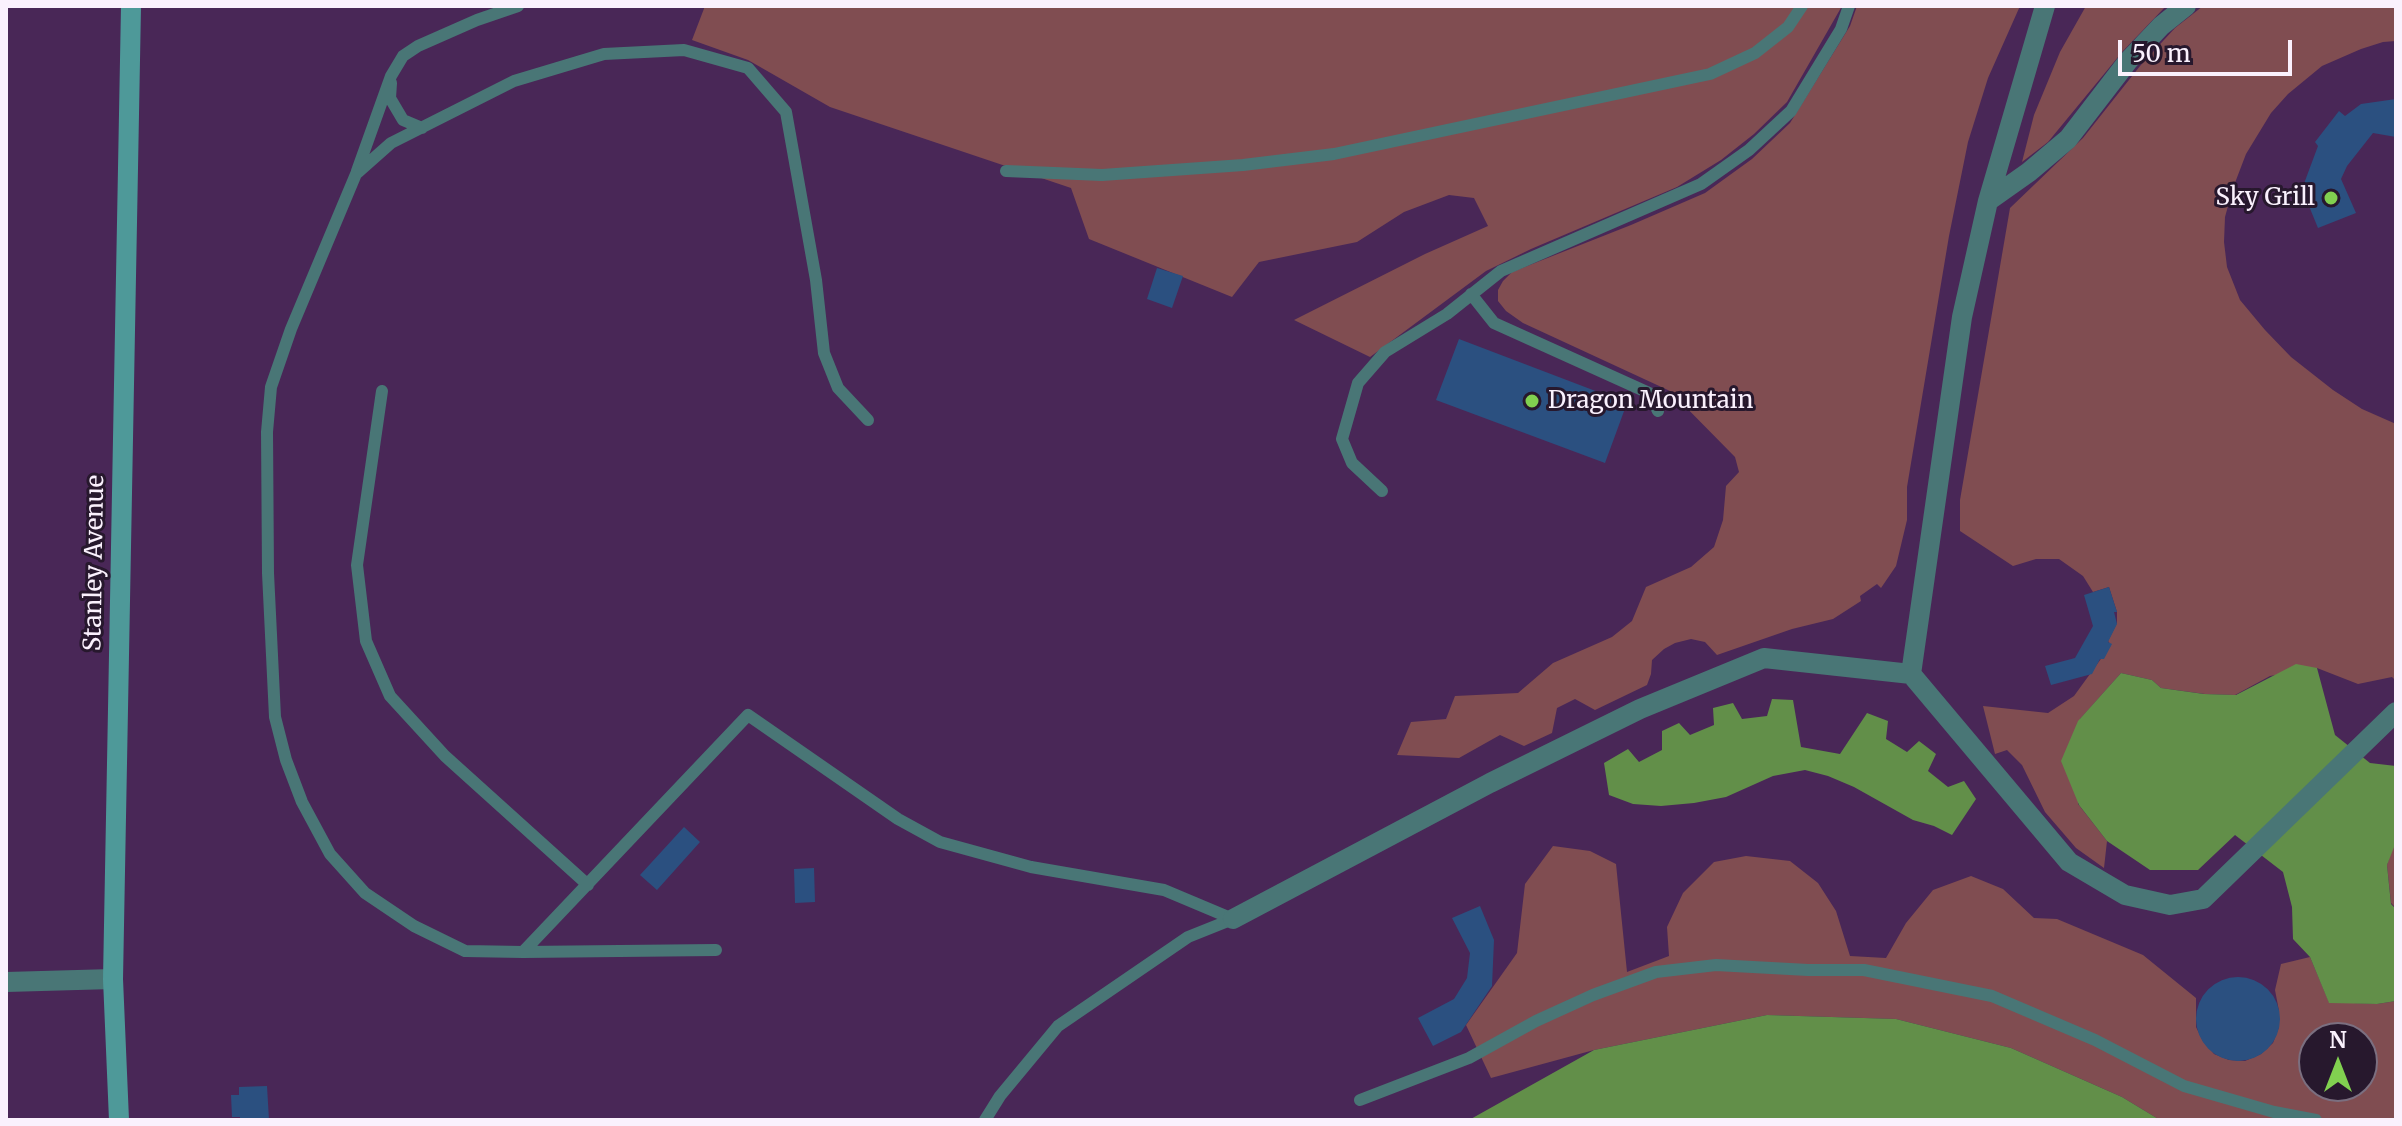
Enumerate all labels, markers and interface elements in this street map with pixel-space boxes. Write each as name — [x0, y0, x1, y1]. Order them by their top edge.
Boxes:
scale bar — [2122, 24, 2296, 74]
text: 50 m — [2132, 38, 2191, 69]
place label: Sky Grill — [2216, 184, 2315, 212]
marker: Sky Grill — [2322, 189, 2340, 207]
place label: Dragon Mountain — [1548, 387, 1753, 415]
marker: Dragon Mountain — [1523, 392, 1541, 410]
street label: Stanley Avenue — [79, 475, 111, 651]
north arrow — [2298, 1022, 2378, 1102]
text: N — [2329, 1026, 2347, 1054]

